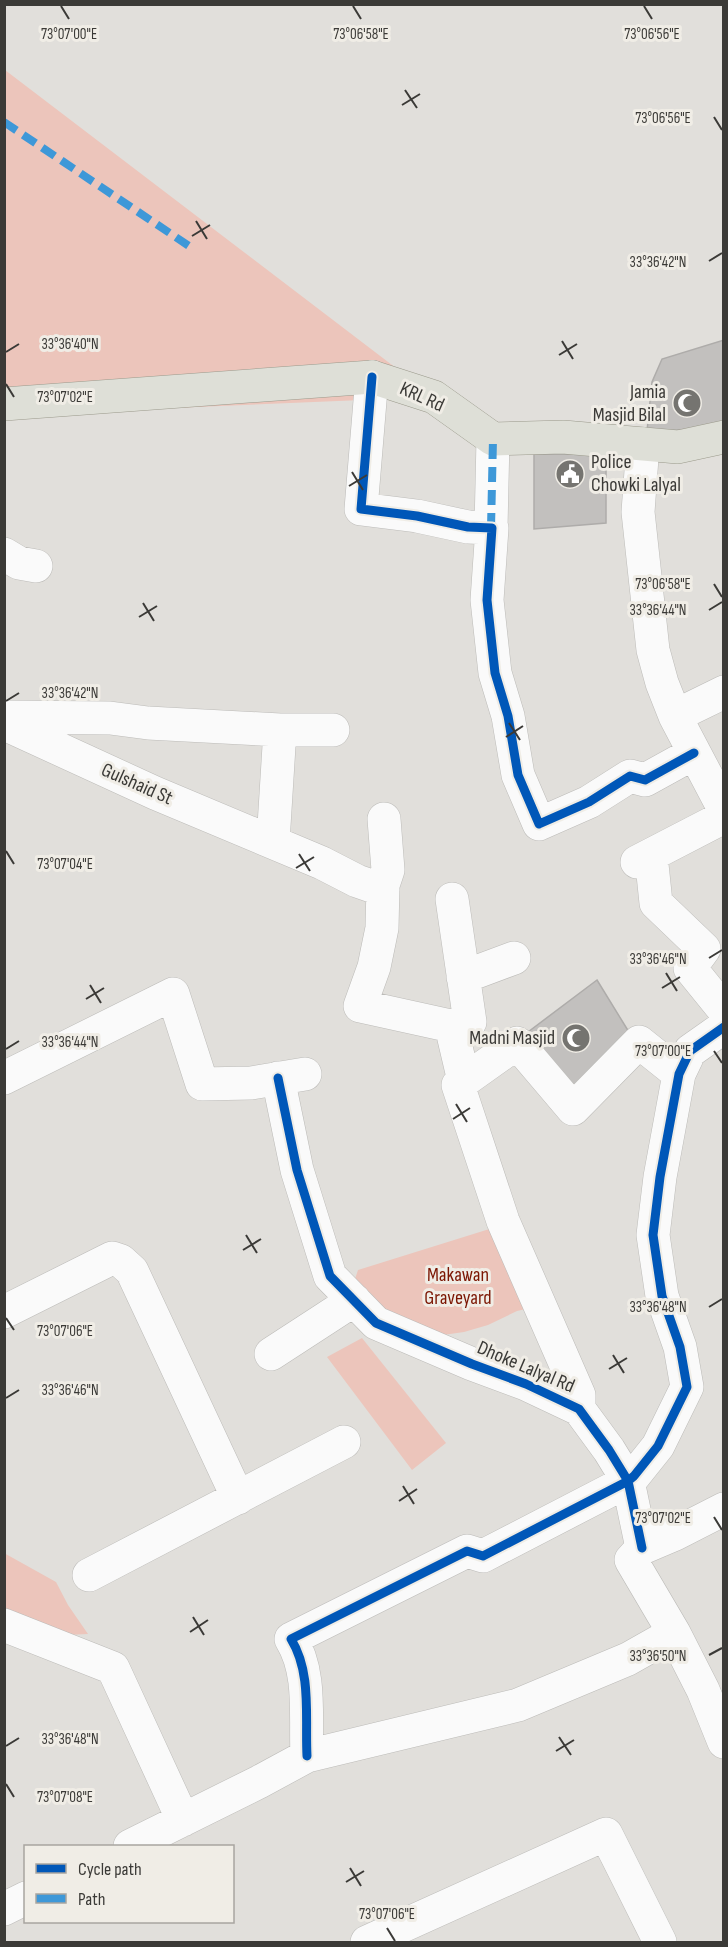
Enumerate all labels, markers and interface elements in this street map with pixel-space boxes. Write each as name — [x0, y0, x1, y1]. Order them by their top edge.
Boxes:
text: 73°07'00"E — [41, 25, 97, 44]
text: 73°06'58"E — [333, 25, 389, 44]
text: 73°06'56"E — [624, 25, 680, 44]
text: 73°06'56"E — [635, 109, 691, 128]
text: 33°36'42"N — [630, 253, 686, 272]
text: 33°36'40"N — [41, 335, 99, 354]
street label: KRL Rd — [396, 377, 448, 417]
place label: Jamia Masjid Bilal — [593, 380, 666, 427]
mosque icon: Jamia Masjid Bilal — [671, 387, 703, 419]
text: 73°07'02"E — [37, 388, 93, 407]
place label: Police Chowki Lalyal — [591, 450, 681, 497]
public building icon: Police Chowki Lalyal — [554, 458, 586, 490]
text: 73°06'58"E — [635, 575, 691, 594]
text: 33°36'44"N — [630, 601, 686, 620]
text: 33°36'42"N — [42, 684, 98, 703]
street label: Gulshaid St — [98, 758, 176, 810]
text: 73°07'04"E — [37, 855, 93, 874]
text: 33°36'46"N — [629, 950, 687, 969]
mosque icon: Madni Masjid — [560, 1022, 592, 1054]
place label: Madni Masjid — [469, 1026, 555, 1050]
text: 33°36'44"N — [42, 1033, 98, 1052]
text: 73°07'00"E — [635, 1042, 691, 1061]
park label: Makawan Graveyard — [424, 1263, 492, 1310]
text: 33°36'48"N — [629, 1298, 687, 1317]
text: 73°07'06"E — [37, 1322, 93, 1341]
street label: Dhoke Lalyal Rd — [474, 1336, 578, 1398]
text: 33°36'46"N — [41, 1381, 99, 1400]
text: 73°07'02"E — [635, 1509, 691, 1528]
text: 33°36'50"N — [630, 1647, 687, 1666]
text: 33°36'48"N — [41, 1730, 99, 1749]
text: 73°07'08"E — [37, 1788, 93, 1807]
legend — [24, 1845, 234, 1923]
text: Cycle path — [78, 1859, 142, 1880]
text: Path — [78, 1889, 106, 1910]
text: 73°07'06"E — [359, 1905, 415, 1924]

